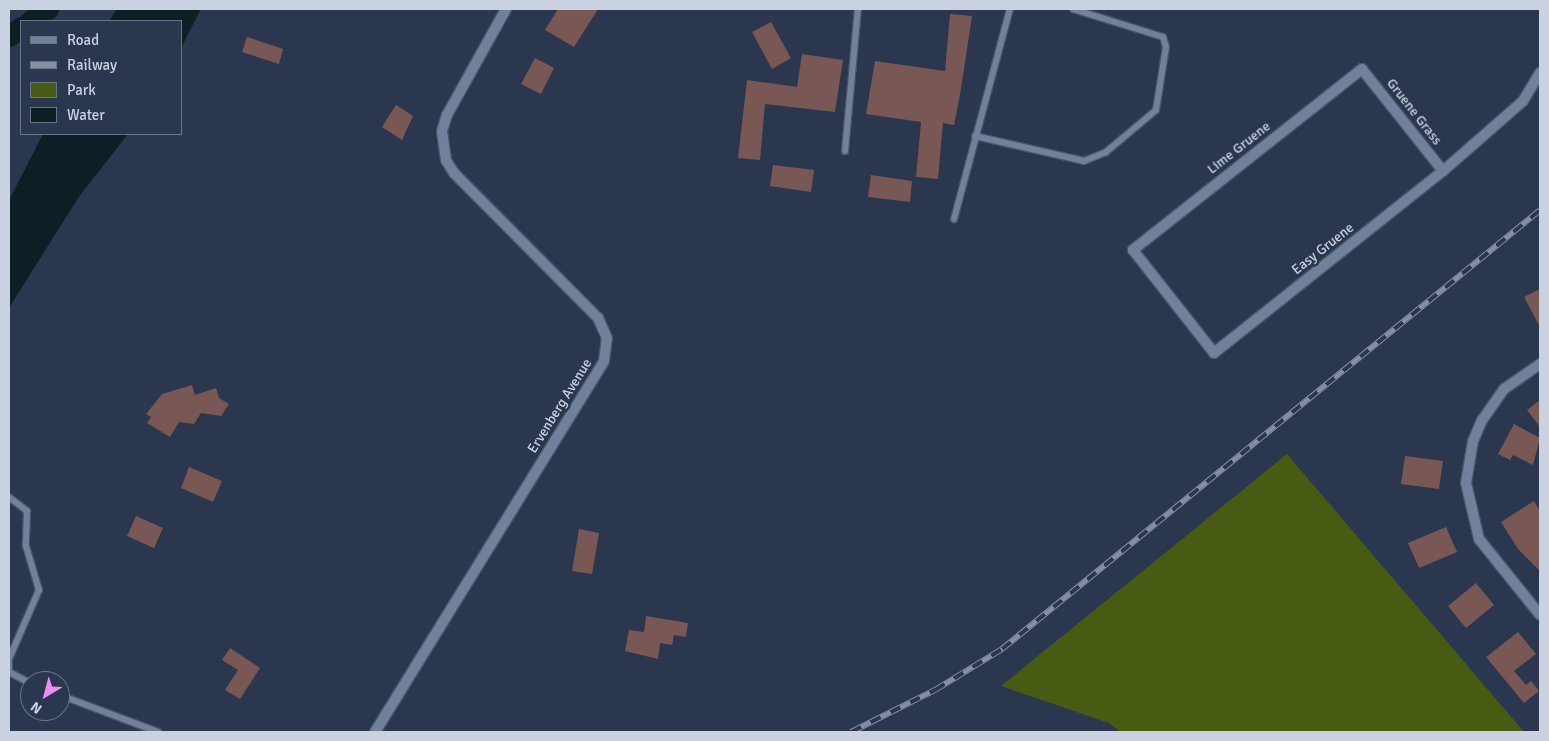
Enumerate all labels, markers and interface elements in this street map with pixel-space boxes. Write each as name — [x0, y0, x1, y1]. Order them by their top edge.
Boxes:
legend — [20, 20, 182, 135]
text: Road — [67, 31, 99, 49]
text: Railway — [67, 56, 117, 74]
street label: Gruene Grass — [1383, 75, 1445, 149]
text: Park — [67, 81, 96, 99]
text: Water — [67, 106, 105, 124]
street label: Lime Gruene — [1204, 118, 1274, 178]
street label: Easy Gruene — [1289, 220, 1357, 278]
street label: Ervenberg Avenue — [524, 356, 596, 456]
north arrow — [20, 671, 70, 721]
text: N — [27, 698, 45, 717]

